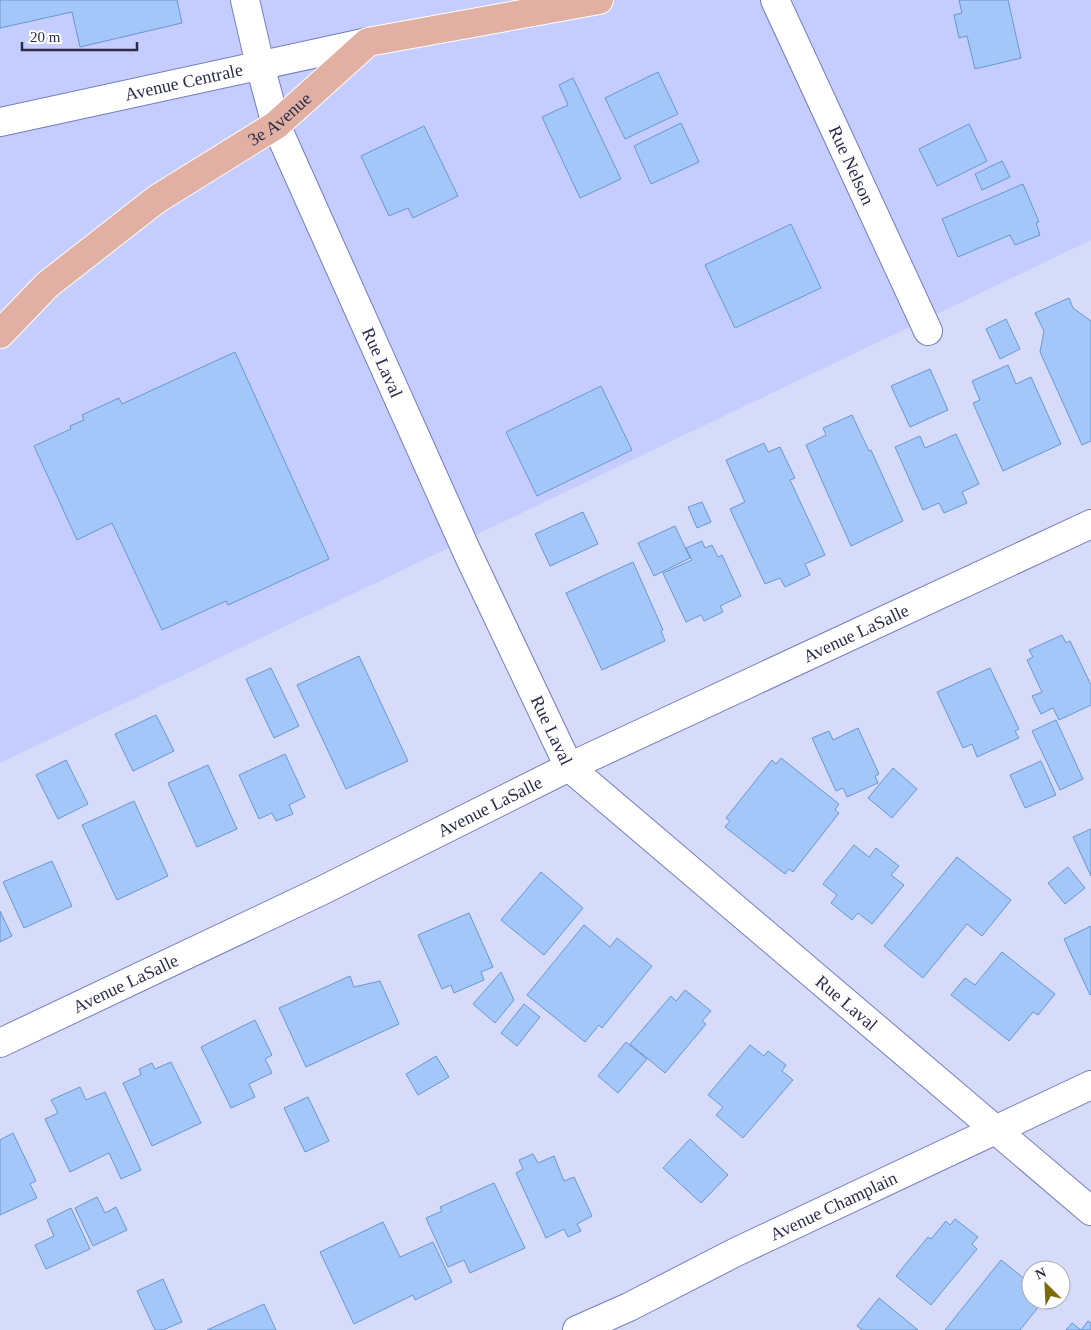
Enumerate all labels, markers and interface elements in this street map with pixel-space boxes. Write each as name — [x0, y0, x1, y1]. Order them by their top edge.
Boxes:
scale bar — [22, 20, 138, 52]
text: 20 m — [30, 29, 61, 45]
street label: Avenue Centrale — [123, 60, 245, 105]
street label: 3e Avenue — [244, 88, 315, 150]
street label: Rue Nelson — [825, 123, 878, 208]
street label: Rue Laval — [358, 324, 407, 401]
street label: Avenue LaSalle — [800, 600, 912, 667]
street label: Rue Laval — [527, 692, 577, 768]
street label: Avenue LaSalle — [434, 772, 545, 841]
street label: Avenue LaSalle — [70, 950, 182, 1017]
street label: Rue Laval — [812, 971, 881, 1035]
street label: Avenue Champlain — [767, 1168, 900, 1245]
north arrow — [1021, 1260, 1071, 1310]
text: N — [1033, 1265, 1049, 1282]

